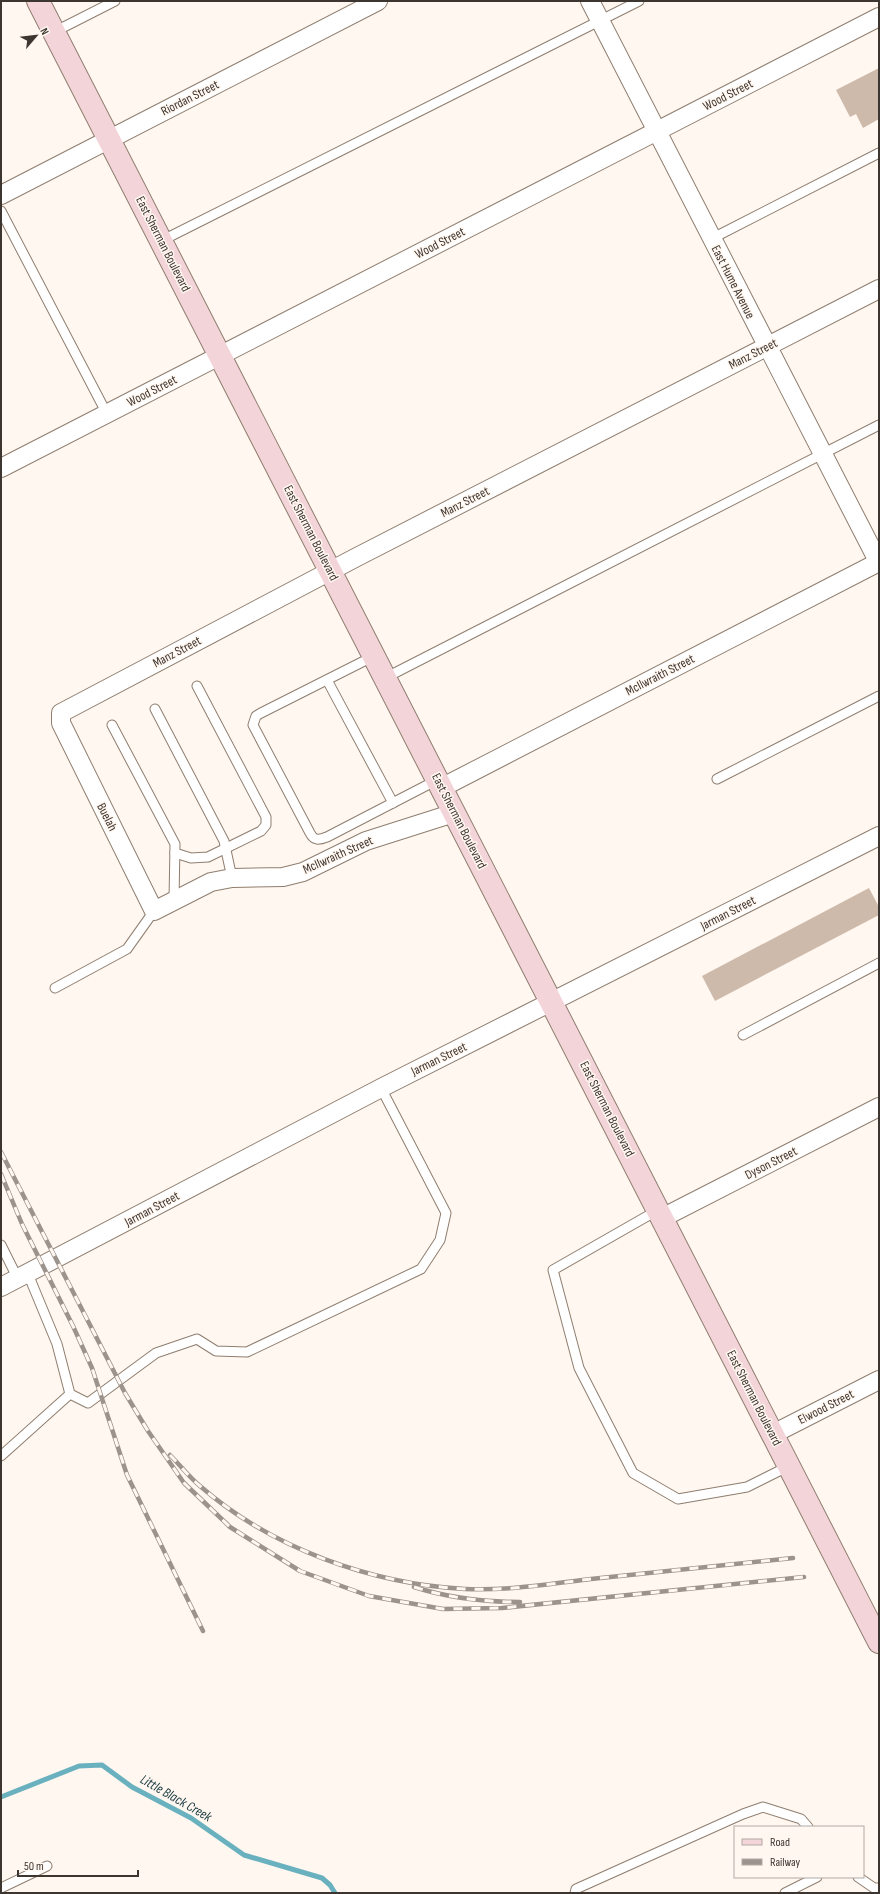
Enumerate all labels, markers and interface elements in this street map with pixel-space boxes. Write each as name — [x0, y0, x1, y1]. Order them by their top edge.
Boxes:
north arrow — [16, 16, 56, 56]
text: N — [37, 26, 52, 37]
street label: Wood Street — [700, 76, 756, 114]
street label: Riordan Street — [158, 77, 222, 119]
street label: East Sherman Boulevard — [132, 194, 194, 294]
street label: Wood Street — [412, 224, 468, 262]
street label: East Hume Avenue — [708, 243, 758, 321]
street label: Manz Street — [726, 335, 780, 373]
street label: Wood Street — [124, 372, 180, 410]
street label: East Sherman Boulevard — [280, 483, 342, 583]
street label: Manz Street — [438, 483, 492, 521]
street label: Manz Street — [150, 633, 204, 671]
street label: McIlwraith Street — [623, 651, 697, 699]
street label: East Sherman Boulevard — [428, 771, 490, 871]
street label: Buelah — [93, 800, 121, 834]
street label: McIlwraith Street — [300, 832, 376, 878]
street label: Jarman Street — [697, 892, 758, 934]
street label: Jarman Street — [408, 1039, 469, 1080]
street label: East Sherman Boulevard — [576, 1059, 638, 1159]
street label: Dyson Street — [742, 1143, 800, 1183]
street label: Jarman Street — [121, 1188, 182, 1231]
street label: East Sherman Boulevard — [723, 1348, 785, 1448]
street label: Elwood Street — [795, 1386, 857, 1428]
water label: Little Black Creek — [137, 1771, 216, 1826]
legend — [734, 1826, 864, 1878]
text: Road — [770, 1835, 790, 1850]
scale bar — [18, 1852, 138, 1878]
text: Railway — [770, 1855, 801, 1870]
text: 50 m — [24, 1859, 44, 1874]

